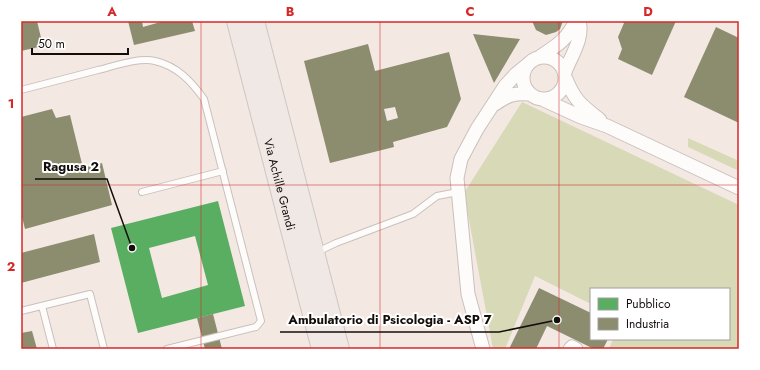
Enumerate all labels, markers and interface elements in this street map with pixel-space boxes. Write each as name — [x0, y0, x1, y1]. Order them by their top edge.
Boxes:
text: A — [106, 2, 117, 21]
text: B — [286, 2, 295, 21]
text: C — [465, 2, 475, 21]
text: D — [643, 2, 653, 21]
scale bar — [32, 30, 128, 56]
text: 50 m — [38, 35, 65, 53]
text: 1 — [8, 94, 14, 113]
street label: Via Achille Grandi — [259, 137, 300, 233]
callout: Ragusa 2 — [35, 154, 107, 179]
text: Ragusa 2 — [43, 157, 99, 176]
text: 2 — [7, 257, 15, 276]
legend — [590, 288, 730, 340]
text: Pubblico — [626, 295, 671, 313]
callout: Ambulatorio di Psicologia - ASP 7 — [280, 307, 499, 332]
text: Ambulatorio di Psicologia - ASP 7 — [287, 310, 492, 329]
text: Industria — [626, 315, 669, 333]

